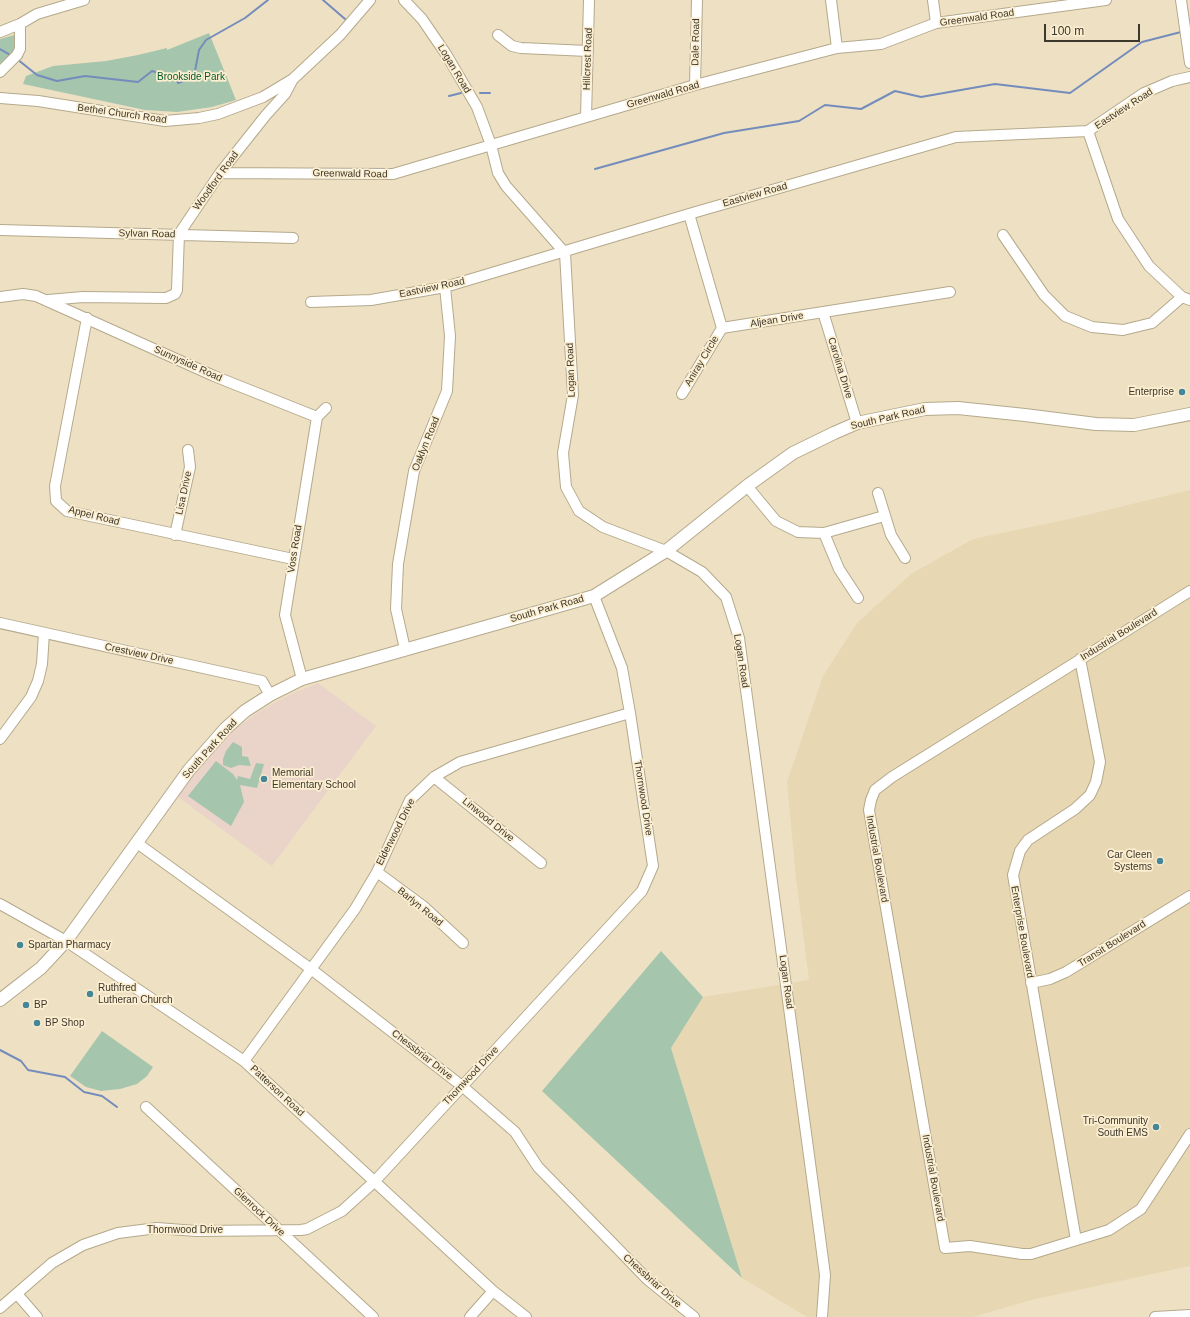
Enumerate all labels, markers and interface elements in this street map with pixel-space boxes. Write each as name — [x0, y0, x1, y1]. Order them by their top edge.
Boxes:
street label: Greenwald Road — [939, 7, 1015, 29]
scale bar — [1046, 16, 1142, 42]
street label: Dale Road — [690, 18, 702, 66]
text: 100 m — [1051, 24, 1084, 38]
street label: Hillcrest Road — [581, 28, 595, 90]
street label: Logan Road — [435, 43, 473, 95]
park label: Brookside Park — [157, 71, 225, 83]
street label: Greenwald Road — [625, 79, 701, 111]
street label: Eastview Road — [1093, 86, 1155, 132]
street label: Bethel Church Road — [77, 102, 167, 126]
street label: Woodford Road — [191, 149, 241, 213]
street label: Greenwald Road — [312, 167, 388, 181]
street label: Eastview Road — [721, 180, 789, 210]
street label: Sylvan Road — [119, 228, 175, 240]
street label: Eastview Road — [398, 275, 466, 301]
street label: Aljean Drive — [749, 310, 805, 330]
street label: Aniray Circle — [682, 334, 722, 388]
street label: Carolina Drive — [825, 336, 855, 400]
street label: Logan Road — [564, 343, 578, 397]
street label: Sunnyside Road — [152, 344, 224, 384]
place label: Enterprise — [1128, 386, 1174, 398]
marker: Enterprise — [1177, 387, 1187, 397]
street label: South Park Road — [850, 404, 926, 432]
street label: Oaklyn Road — [410, 415, 442, 473]
street label: Lisa Drive — [174, 470, 194, 516]
street label: Appel Road — [67, 504, 121, 528]
street label: Voss Road — [285, 524, 305, 574]
street label: South Park Road — [509, 593, 585, 625]
street label: Industrial Boulevard — [1078, 606, 1160, 664]
street label: Logan Road — [731, 633, 751, 689]
street label: Crestview Drive — [104, 641, 174, 667]
street label: South Park Road — [180, 717, 240, 781]
street label: Thornwood Drive — [631, 759, 655, 837]
place label: Memorial Elementary School — [272, 767, 356, 790]
marker: Memorial Elementary School — [259, 774, 269, 784]
street label: Linwood Drive — [460, 795, 516, 845]
street label: Elderwood Drive — [374, 797, 418, 867]
street label: Industrial Boulevard — [863, 814, 891, 904]
place label: Car Cleen Systems — [1107, 849, 1152, 872]
marker: Car Cleen Systems — [1155, 856, 1165, 866]
street label: Barlyn Road — [395, 885, 445, 929]
street label: Enterprise Boulevard — [1008, 885, 1036, 979]
street label: Transit Boulevard — [1076, 918, 1148, 970]
place label: Spartan Pharmacy — [28, 939, 111, 951]
marker: Spartan Pharmacy — [15, 940, 25, 950]
street label: Logan Road — [776, 954, 796, 1010]
place label: Ruthfred Lutheran Church — [98, 982, 172, 1006]
marker: Ruthfred Lutheran Church — [85, 989, 95, 999]
place label: BP — [34, 999, 47, 1011]
marker: BP — [21, 1000, 31, 1010]
place label: BP Shop — [45, 1017, 84, 1029]
marker: BP Shop — [32, 1018, 42, 1028]
street label: Chessbriar Drive — [389, 1027, 455, 1083]
street label: Thornwood Drive — [441, 1044, 501, 1108]
street label: Patterson Road — [247, 1063, 307, 1119]
place label: Tri-Community South EMS — [1083, 1115, 1148, 1138]
marker: Tri-Community South EMS — [1151, 1122, 1161, 1132]
street label: Industrial Boulevard — [919, 1133, 947, 1223]
street label: Glenrock Drive — [231, 1185, 287, 1239]
street label: Thornwood Drive — [147, 1224, 223, 1236]
street label: Chessbriar Drive — [620, 1252, 684, 1310]

